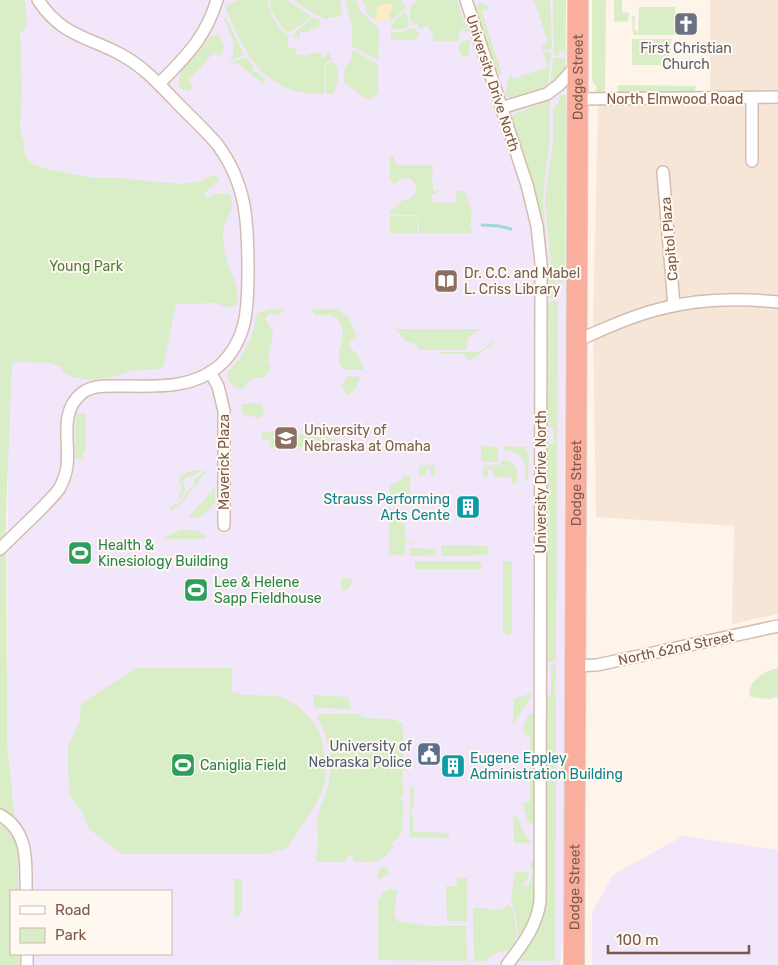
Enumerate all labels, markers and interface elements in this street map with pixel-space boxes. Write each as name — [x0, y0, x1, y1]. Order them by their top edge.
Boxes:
church icon: First Christian Church — [673, 11, 699, 37]
street label: University Drive North — [462, 12, 523, 154]
street label: Dodge Street — [570, 33, 587, 120]
place label: First Christian Church — [640, 40, 732, 73]
street label: North Elmwood Road — [607, 91, 743, 108]
street label: Capitol Plaza — [657, 196, 682, 282]
park label: Young Park — [49, 258, 124, 275]
place label: Dr. C.C. and Mabel L. Criss Library — [464, 265, 580, 298]
library icon: Dr. C.C. and Mabel L. Criss Library — [433, 268, 459, 294]
street label: University Drive North — [533, 410, 550, 554]
street label: Maverick Plaza — [216, 414, 233, 510]
place label: University of Nebraska at Omaha — [304, 422, 431, 455]
school or university icon: University of Nebraska at Omaha — [273, 425, 299, 451]
street label: Dodge Street — [568, 439, 585, 526]
place label: Strauss Performing Arts Cente — [323, 491, 450, 524]
building icon: Strauss Performing Arts Cente — [455, 494, 481, 520]
place label: Health & Kinesiology Building — [98, 537, 228, 570]
sports icon: Health & Kinesiology Building — [67, 540, 93, 566]
place label: Lee & Helene Sapp Fieldhouse — [214, 574, 322, 607]
sports icon: Lee & Helene Sapp Fieldhouse — [183, 577, 209, 603]
street label: North 62nd Street — [617, 628, 736, 669]
place label: University of Nebraska Police — [309, 738, 413, 771]
public building icon: University of Nebraska Police — [416, 741, 442, 767]
place label: Eugene Eppley Administration Building — [470, 750, 623, 783]
sports icon: Caniglia Field — [170, 752, 196, 778]
building icon: Eugene Eppley Administration Building — [440, 753, 466, 779]
place label: Caniglia Field — [200, 757, 286, 774]
street label: Dodge Street — [566, 843, 584, 930]
legend — [10, 890, 172, 955]
text: Road — [55, 901, 91, 919]
scale bar — [608, 922, 749, 954]
text: Park — [55, 926, 86, 944]
text: 100 m — [616, 931, 658, 949]

